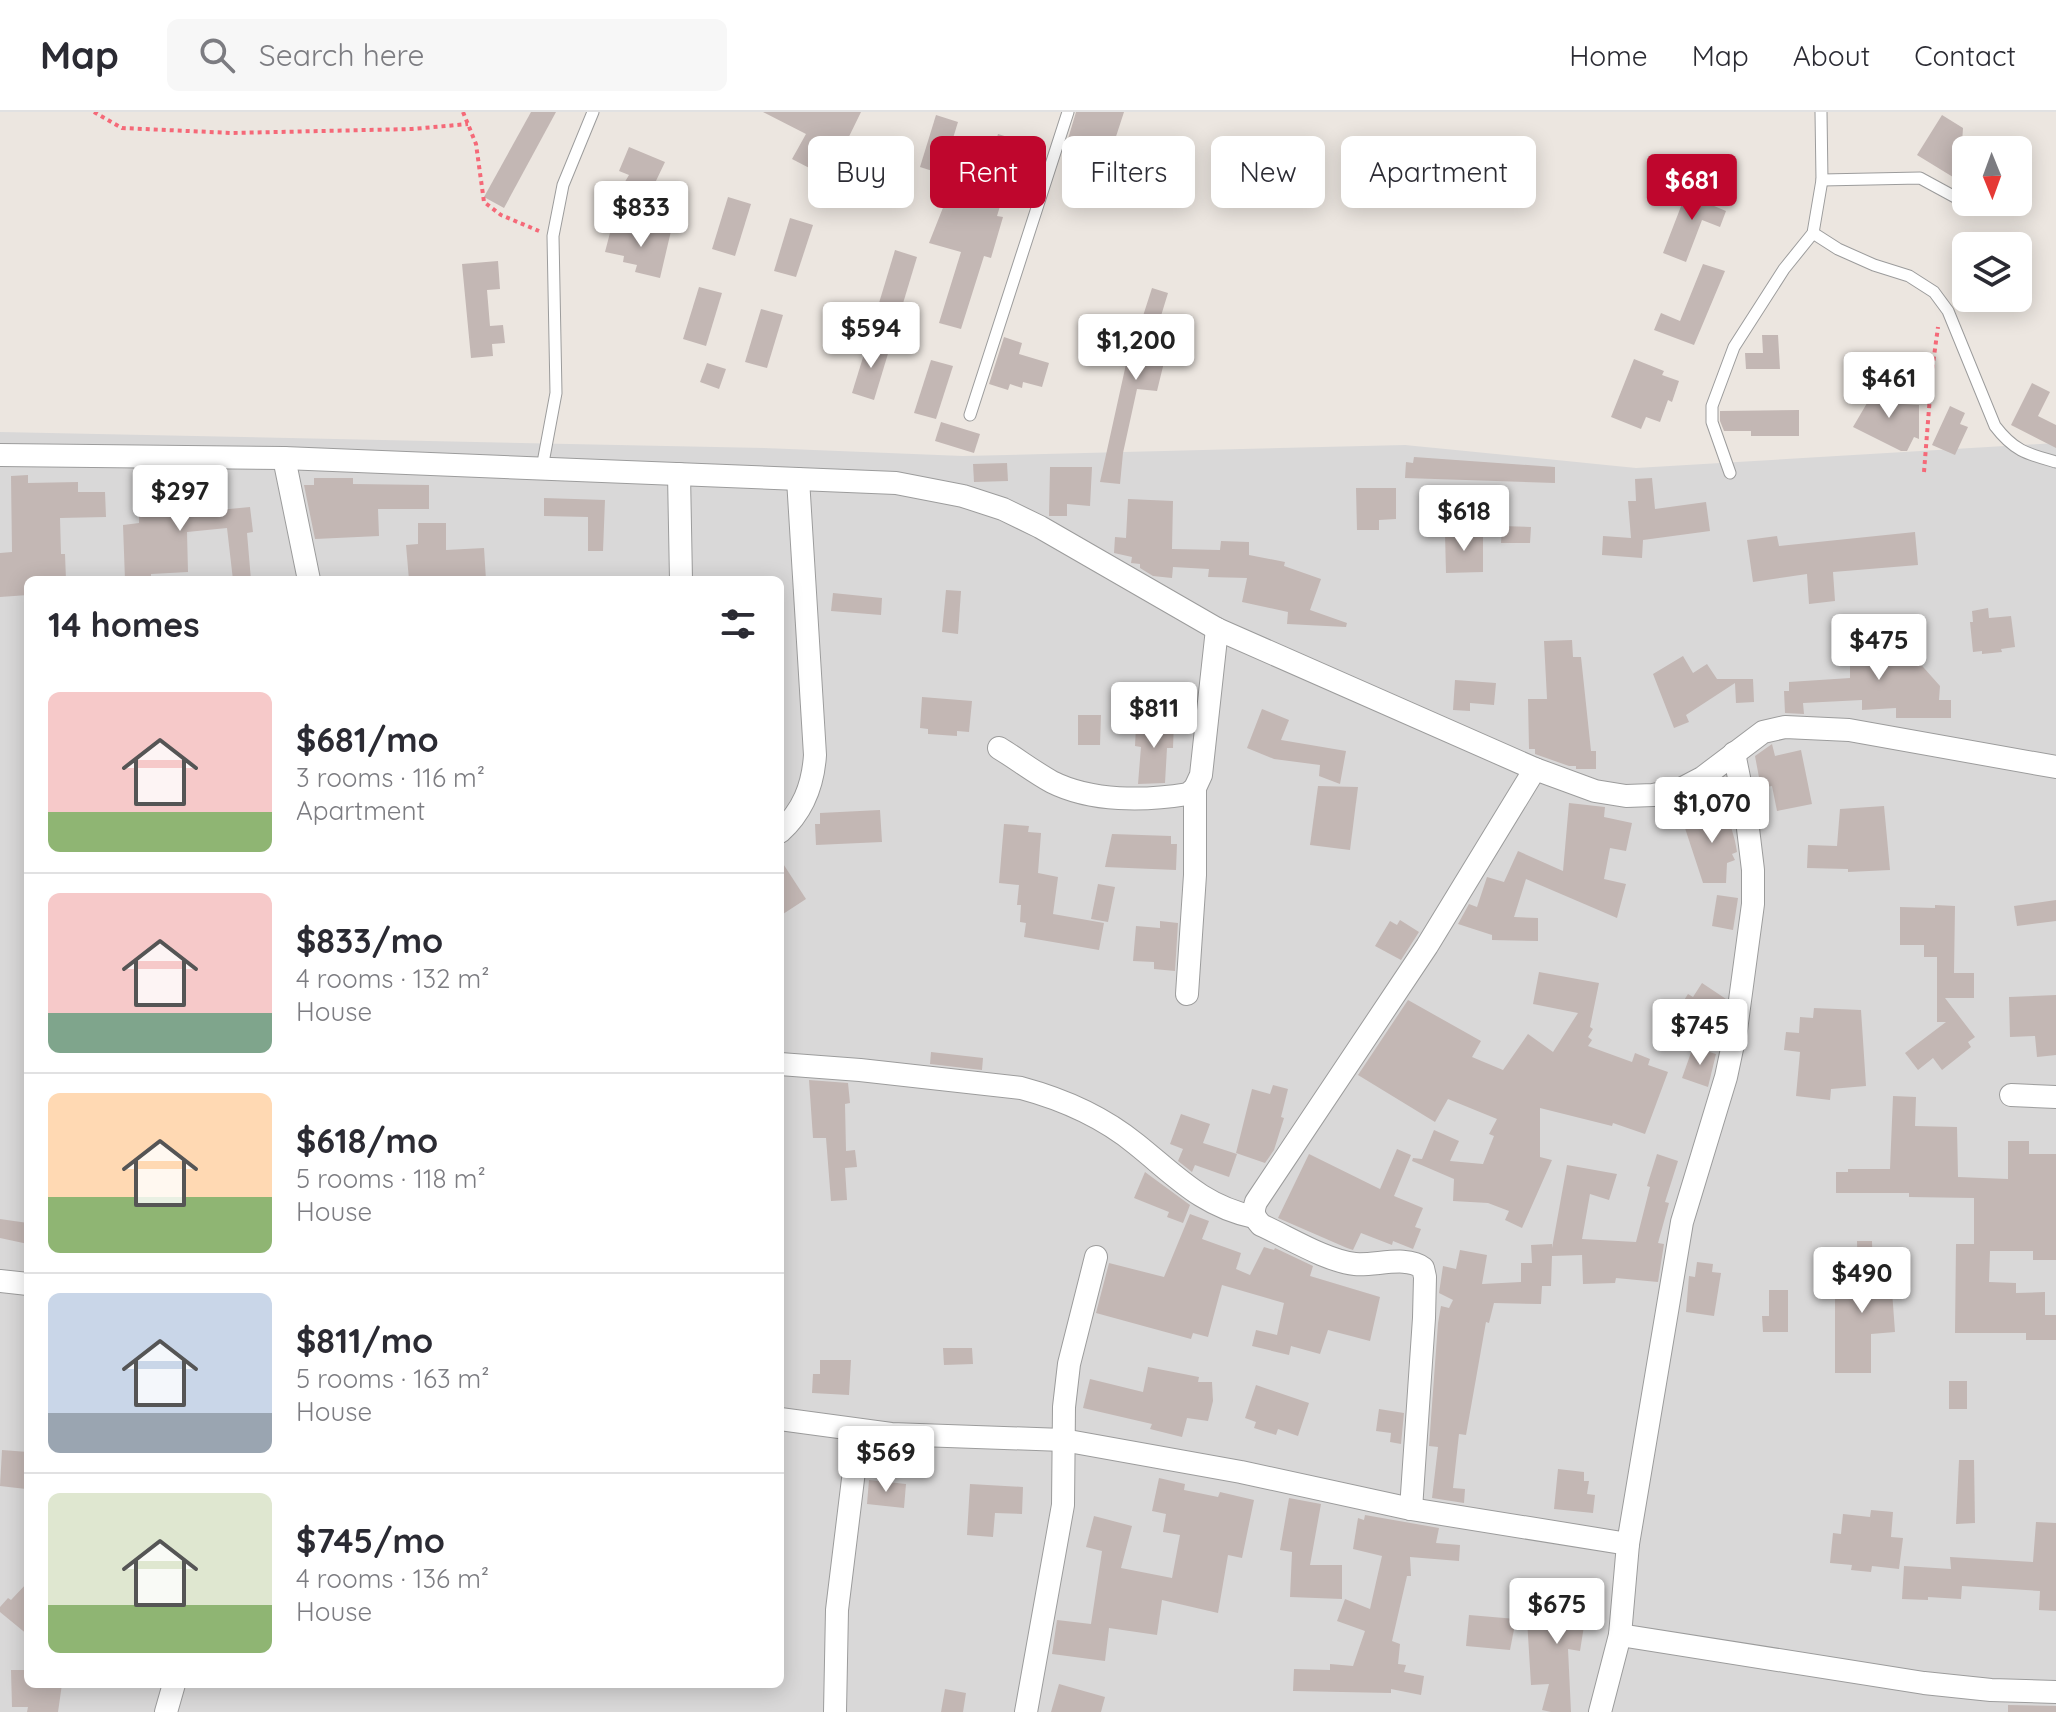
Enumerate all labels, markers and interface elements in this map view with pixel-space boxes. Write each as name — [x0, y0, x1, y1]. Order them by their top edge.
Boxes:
search box — [167, 19, 727, 91]
text: Map — [40, 31, 119, 79]
icon: search — [195, 33, 239, 77]
text: Search here — [259, 36, 424, 74]
text: Home — [1569, 38, 1648, 73]
text: Map — [1692, 38, 1749, 73]
text: About — [1793, 38, 1870, 73]
text: Contact — [1914, 38, 2016, 73]
chip: Buy — [808, 136, 914, 208]
chip: Rent — [930, 136, 1046, 208]
chip: Filters — [1062, 136, 1195, 208]
chip: New — [1211, 136, 1325, 208]
chip: Apartment — [1341, 136, 1536, 208]
north arrow — [1952, 136, 2032, 216]
map controls — [1952, 136, 2032, 312]
pin: $681 — [1645, 154, 1739, 222]
text: $681 — [1665, 163, 1719, 196]
pin: $833 — [594, 181, 688, 249]
text: $833 — [612, 190, 670, 223]
button: layers — [1952, 232, 2032, 312]
pin: $594 — [824, 302, 918, 370]
text: $594 — [841, 311, 901, 344]
pin: $1,200 — [1071, 314, 1201, 382]
text: $1,200 — [1096, 323, 1176, 356]
pin: $461 — [1842, 352, 1936, 420]
text: $461 — [1862, 361, 1916, 394]
pin: $297 — [133, 465, 227, 533]
text: $297 — [151, 474, 209, 507]
pin: $618 — [1417, 485, 1511, 553]
text: $618 — [1437, 494, 1491, 527]
icon: filters — [716, 602, 760, 646]
text: 14 homes — [48, 603, 200, 646]
pin: $475 — [1832, 614, 1926, 682]
text: $475 — [1849, 623, 1909, 656]
pin: $811 — [1107, 682, 1201, 750]
text: $811 — [1129, 691, 1179, 724]
text: $681/mo — [296, 718, 439, 761]
icon: home — [112, 724, 208, 820]
text: 3 rooms · 116 m² — [296, 761, 485, 794]
pin: $1,070 — [1647, 777, 1777, 845]
text: $1,070 — [1673, 786, 1751, 819]
text: Apartment — [296, 794, 425, 827]
text: $833/mo — [296, 919, 443, 962]
icon: home — [112, 925, 208, 1021]
text: 4 rooms · 132 m² — [296, 962, 490, 995]
text: House — [296, 995, 372, 1028]
pin: $745 — [1653, 999, 1747, 1067]
text: $745 — [1670, 1008, 1730, 1041]
text: $618/mo — [296, 1119, 438, 1162]
icon: home — [112, 1125, 208, 1221]
text: 5 rooms · 118 m² — [296, 1162, 486, 1195]
text: House — [296, 1195, 372, 1228]
pin: $490 — [1815, 1247, 1909, 1315]
text: $490 — [1831, 1256, 1893, 1289]
text: $811/mo — [296, 1319, 433, 1362]
icon: home — [112, 1325, 208, 1421]
text: 5 rooms · 163 m² — [296, 1362, 490, 1395]
text: House — [296, 1395, 372, 1428]
pin: $569 — [839, 1426, 933, 1494]
text: $569 — [856, 1435, 916, 1468]
text: $745/mo — [296, 1519, 445, 1562]
icon: home — [112, 1525, 208, 1621]
text: 4 rooms · 136 m² — [296, 1562, 489, 1595]
pin: $675 — [1510, 1578, 1604, 1646]
text: $675 — [1527, 1587, 1587, 1620]
text: House — [296, 1595, 372, 1628]

